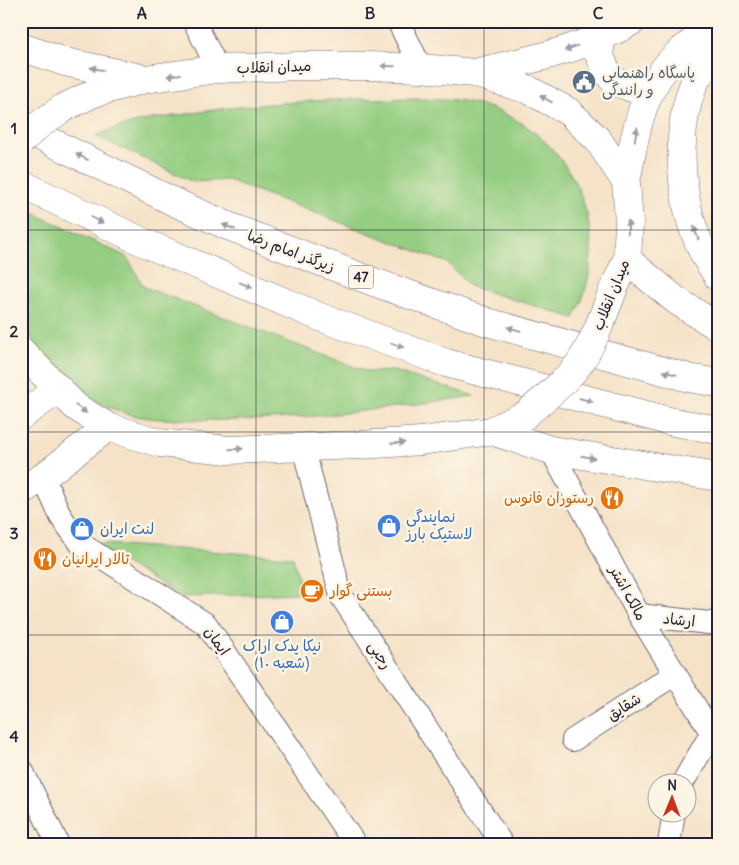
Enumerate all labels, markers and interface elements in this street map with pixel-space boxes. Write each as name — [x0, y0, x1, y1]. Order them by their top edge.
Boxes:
text: A — [137, 3, 147, 23]
text: B — [365, 3, 376, 23]
text: C — [593, 3, 604, 23]
one-way arrow — [563, 44, 578, 52]
street label: میدان انقلاب — [236, 56, 312, 77]
one-way arrow — [380, 62, 396, 70]
place label: پاسگاه راهنمایی و رانندگی — [602, 63, 695, 100]
one-way arrow — [89, 65, 105, 73]
public building icon: پاسگاه راهنمایی و رانندگی — [571, 69, 597, 95]
one-way arrow — [166, 71, 182, 79]
one-way arrow — [538, 95, 553, 103]
text: 1 — [11, 118, 17, 138]
one-way arrow — [632, 126, 640, 142]
one-way arrow — [75, 153, 90, 161]
one-way arrow — [90, 217, 104, 225]
one-way arrow — [624, 219, 632, 235]
one-way arrow — [222, 222, 236, 230]
street label: زیرگذر امام رضا — [244, 225, 338, 278]
one-way arrow — [692, 225, 700, 240]
street label: میدان انقلاب — [588, 257, 633, 333]
road number: 47 — [348, 266, 374, 288]
one-way arrow — [239, 282, 253, 290]
text: 2 — [10, 321, 19, 341]
one-way arrow — [506, 325, 521, 333]
one-way arrow — [390, 341, 405, 349]
one-way arrow — [663, 368, 678, 376]
one-way arrow — [579, 396, 594, 404]
one-way arrow — [75, 404, 88, 414]
one-way arrow — [391, 438, 407, 446]
one-way arrow — [228, 445, 244, 453]
one-way arrow — [581, 453, 597, 461]
restaurant icon: رستوران فانوس — [599, 485, 625, 511]
place label: رستوران فانوس — [504, 488, 594, 508]
place label: نمایندگی لاستیک بارز — [405, 507, 472, 543]
shop icon: نمایندگی لاستیک بارز — [376, 513, 402, 539]
shop icon: لنت ایران — [69, 516, 95, 542]
place label: لنت ایران — [100, 519, 154, 538]
text: 3 — [9, 523, 19, 543]
restaurant icon: تالار ایرانیان — [32, 546, 58, 572]
place label: تالار ایرانیان — [62, 549, 130, 568]
street label: مالک اشتر — [605, 560, 651, 624]
cafe icon: بستنی گوار — [299, 578, 325, 604]
place label: بستنی گوار — [329, 581, 392, 601]
street label: ارشاد — [662, 608, 696, 631]
shop icon: نیکا یدک اراک (شعبه ۱۰) — [269, 609, 295, 635]
street label: ایمان — [201, 623, 234, 659]
place label: نیکا یدک اراک (شعبه ۱۰) — [243, 636, 321, 672]
street label: رجبی — [363, 637, 397, 673]
street label: شقایق — [603, 689, 644, 725]
text: 4 — [9, 726, 19, 746]
north arrow — [646, 772, 696, 822]
text: N — [667, 776, 677, 794]

